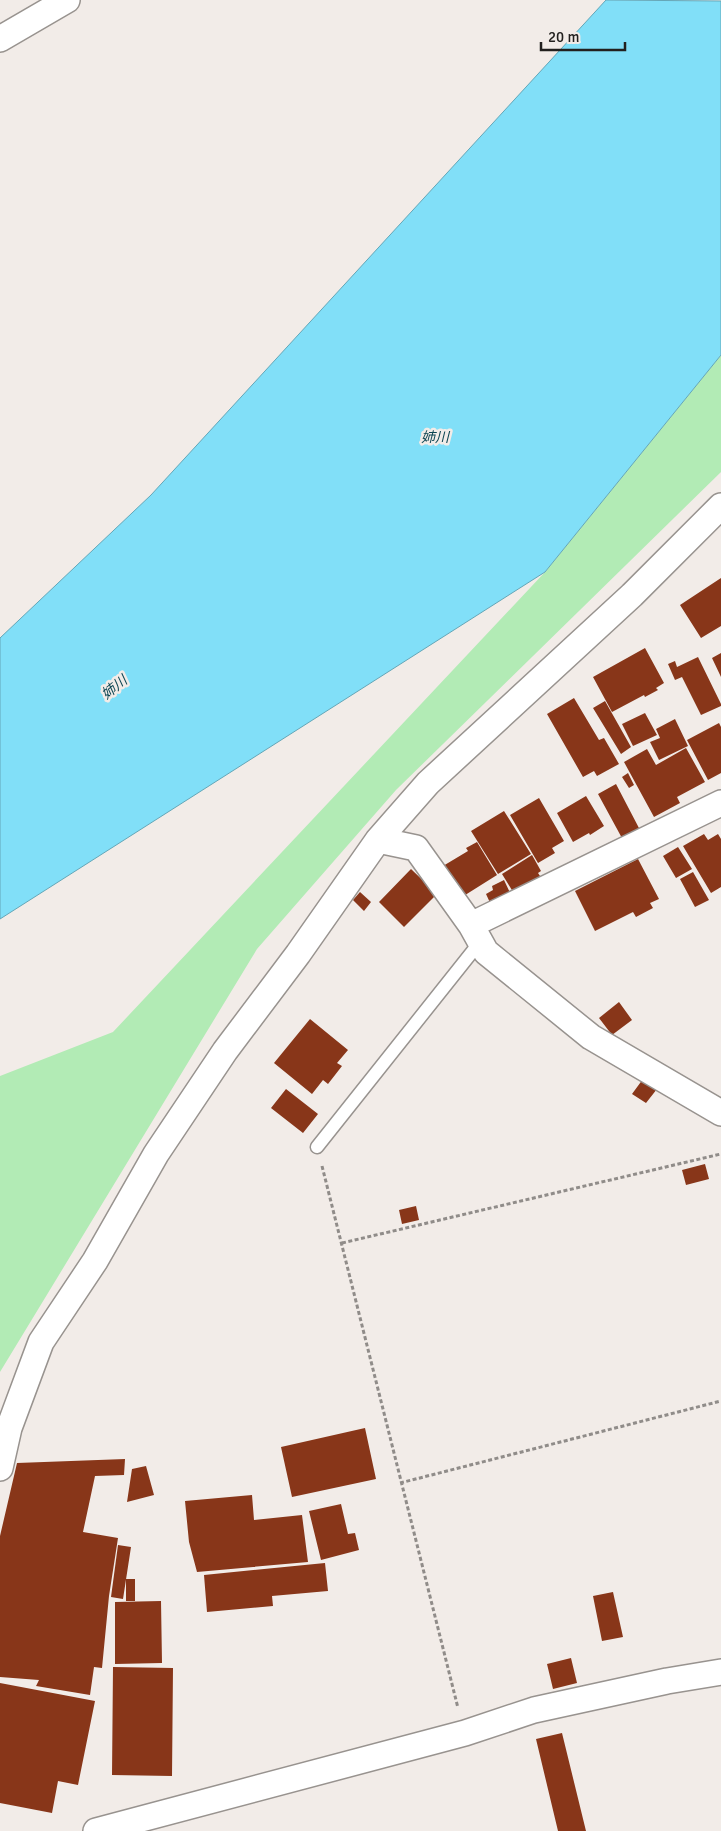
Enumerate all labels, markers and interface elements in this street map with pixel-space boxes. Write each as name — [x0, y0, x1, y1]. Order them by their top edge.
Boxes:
scale bar — [541, 20, 625, 52]
text: 20 m — [548, 28, 579, 46]
water label: 姉川 — [421, 429, 451, 446]
water label: 姉川 — [98, 671, 132, 703]

